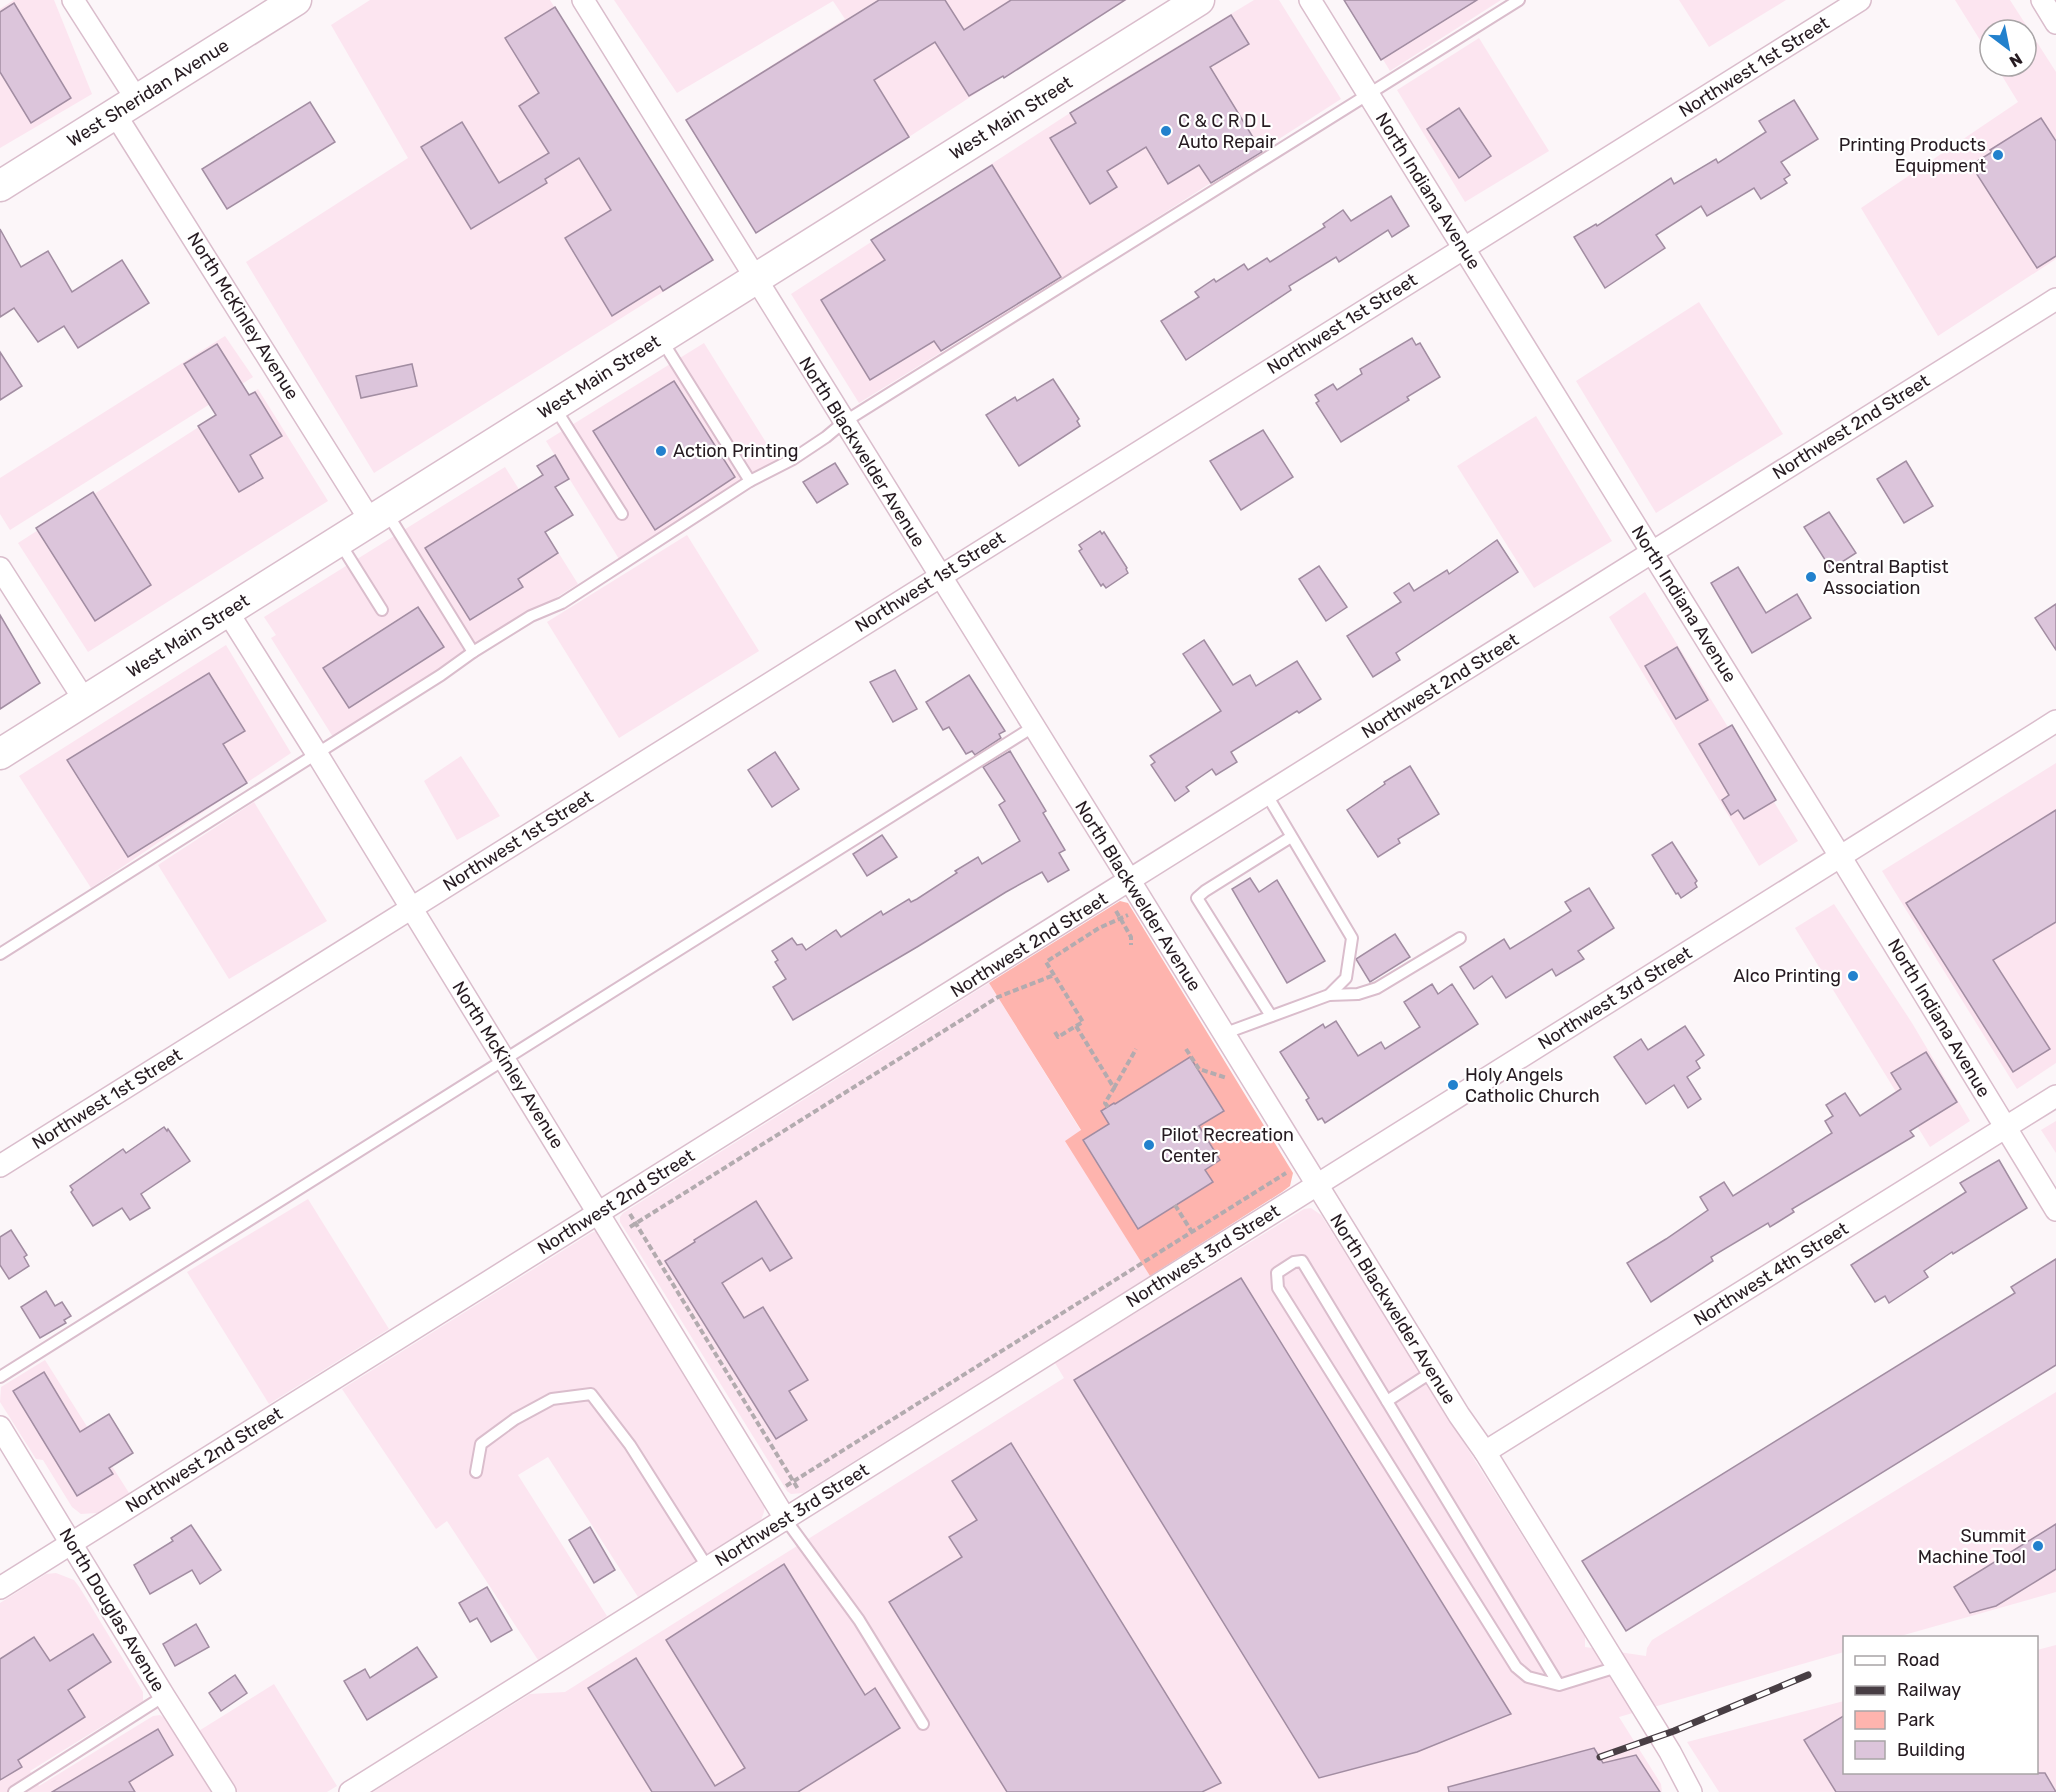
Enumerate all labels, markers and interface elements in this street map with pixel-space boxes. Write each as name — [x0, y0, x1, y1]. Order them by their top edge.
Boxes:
street label: Northwest 1st Street — [1675, 12, 1833, 122]
north arrow — [1978, 18, 2038, 78]
street label: West Sheridan Avenue — [63, 34, 233, 152]
text: N — [2006, 49, 2026, 71]
street label: West Main Street — [946, 71, 1076, 165]
street label: North Indiana Avenue — [1371, 109, 1485, 273]
place label: C & C R D L Auto Repair — [1178, 110, 1276, 153]
marker: C & C R D L Auto Repair — [1159, 124, 1173, 138]
place label: Printing Products Equipment — [1839, 134, 1986, 177]
marker: Printing Products Equipment — [1991, 148, 2005, 162]
street label: North McKinley Avenue — [183, 228, 303, 404]
street label: Northwest 1st Street — [1263, 269, 1421, 379]
street label: West Main Street — [534, 330, 664, 424]
street label: North Blackwelder Avenue — [794, 353, 930, 551]
street label: Northwest 2nd Street — [1768, 370, 1934, 484]
place label: Action Printing — [673, 440, 799, 462]
marker: Action Printing — [654, 444, 668, 458]
street label: North Indiana Avenue — [1627, 522, 1741, 686]
street label: Northwest 1st Street — [851, 527, 1009, 637]
place label: Central Baptist Association — [1823, 556, 1948, 599]
marker: Central Baptist Association — [1804, 570, 1818, 584]
street label: West Main Street — [123, 589, 253, 683]
street label: Northwest 2nd Street — [1357, 629, 1523, 743]
street label: Northwest 1st Street — [439, 786, 597, 896]
street label: North Blackwelder Avenue — [1070, 797, 1206, 995]
street label: Northwest 2nd Street — [946, 888, 1112, 1002]
street label: North Indiana Avenue — [1883, 935, 1995, 1101]
street label: Northwest 3rd Street — [1534, 942, 1696, 1054]
place label: Alco Printing — [1733, 965, 1841, 987]
marker: Alco Printing — [1846, 969, 1860, 983]
street label: North McKinley Avenue — [448, 977, 568, 1153]
street label: Northwest 1st Street — [28, 1044, 186, 1154]
place label: Holy Angels Catholic Church — [1465, 1064, 1600, 1107]
marker: Holy Angels Catholic Church — [1446, 1078, 1460, 1092]
place label: Pilot Recreation Center — [1161, 1124, 1294, 1167]
marker: Pilot Recreation Center — [1142, 1138, 1156, 1152]
street label: Northwest 2nd Street — [533, 1145, 699, 1259]
street label: Northwest 3rd Street — [1122, 1200, 1284, 1312]
street label: North Blackwelder Avenue — [1325, 1210, 1461, 1408]
street label: Northwest 4th Street — [1690, 1217, 1852, 1331]
street label: Northwest 2nd Street — [121, 1403, 287, 1517]
street label: Northwest 3rd Street — [711, 1459, 873, 1571]
street label: North Douglas Avenue — [54, 1524, 170, 1696]
place label: Summit Machine Tool — [1918, 1525, 2026, 1568]
marker: Summit Machine Tool — [2031, 1539, 2045, 1553]
legend — [1843, 1636, 2038, 1774]
text: Road — [1897, 1649, 1940, 1671]
text: Railway — [1897, 1679, 1961, 1701]
text: Park — [1897, 1709, 1935, 1731]
text: Building — [1897, 1739, 1965, 1761]

